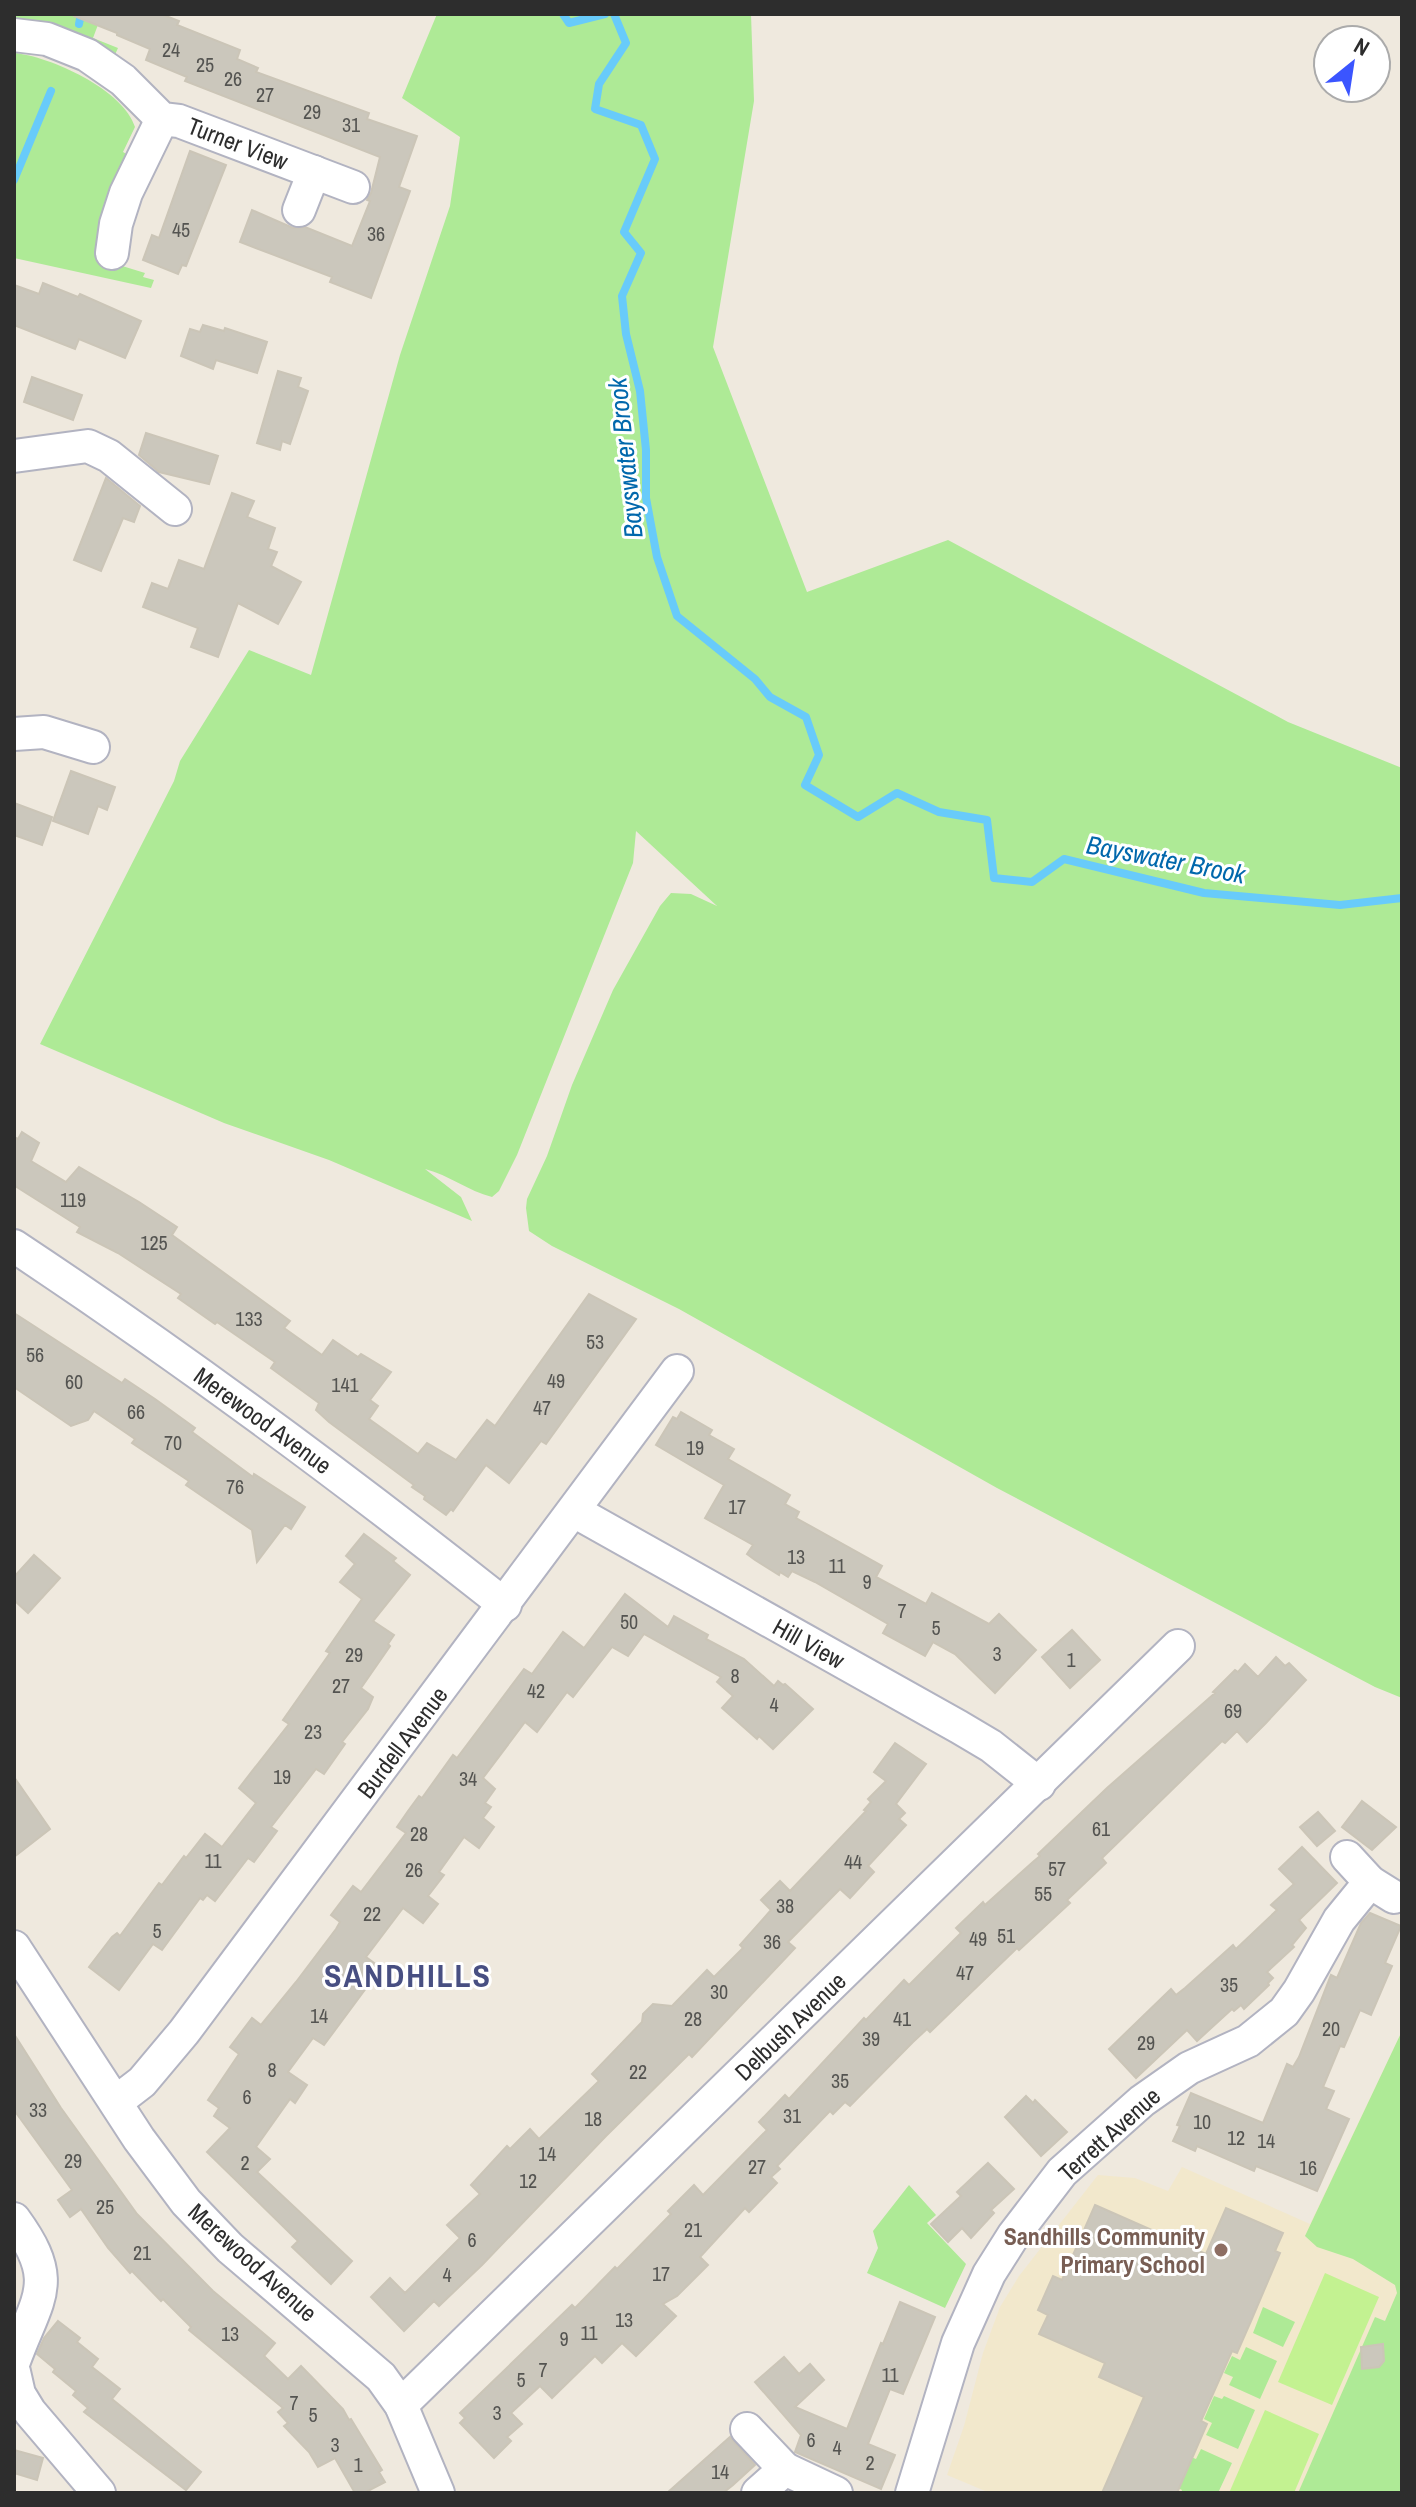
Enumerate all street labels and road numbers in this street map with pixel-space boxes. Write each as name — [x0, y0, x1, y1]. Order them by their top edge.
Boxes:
street label: Turner View — [183, 109, 294, 177]
street label: Merewood Avenue — [188, 1359, 338, 1481]
street label: Hill View — [767, 1610, 851, 1676]
street label: Burdell Avenue — [349, 1680, 455, 1804]
street label: Delbush Avenue — [727, 1965, 853, 2087]
street label: Terrett Avenue — [1051, 2080, 1167, 2188]
street label: Merewood Avenue — [182, 2196, 324, 2328]

